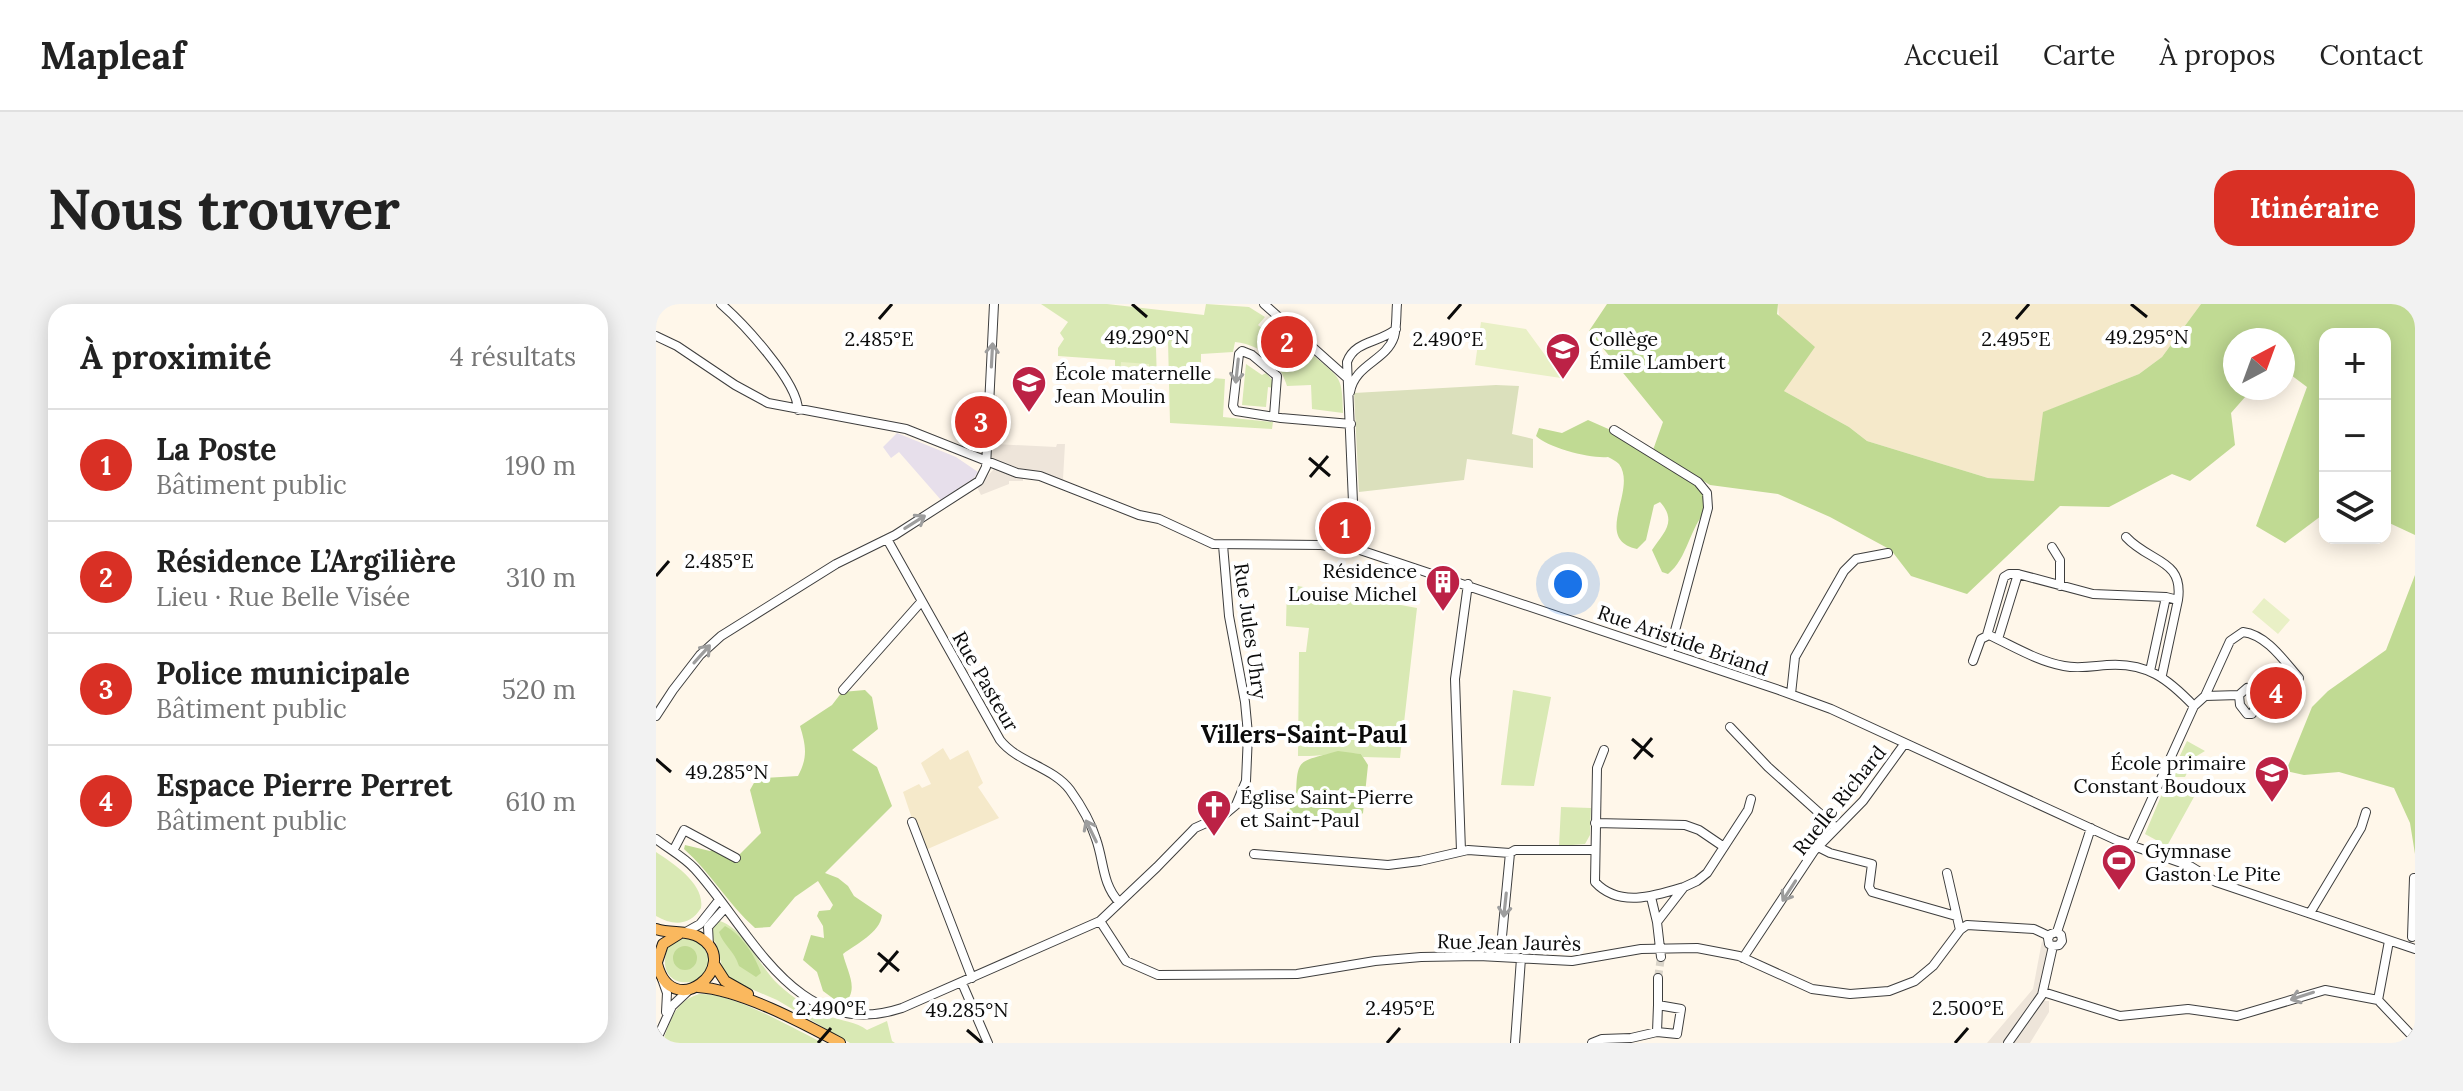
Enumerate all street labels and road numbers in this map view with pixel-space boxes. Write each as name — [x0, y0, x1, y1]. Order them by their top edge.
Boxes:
street label: Rue Jules Uhry — [1229, 561, 1273, 701]
street label: Rue Aristide Briand — [1594, 599, 1772, 681]
street label: Rue Pasteur — [947, 627, 1025, 736]
street label: Ruelle Richard — [1787, 740, 1891, 860]
street label: Rue Jean Jaurès — [1437, 928, 1581, 956]

